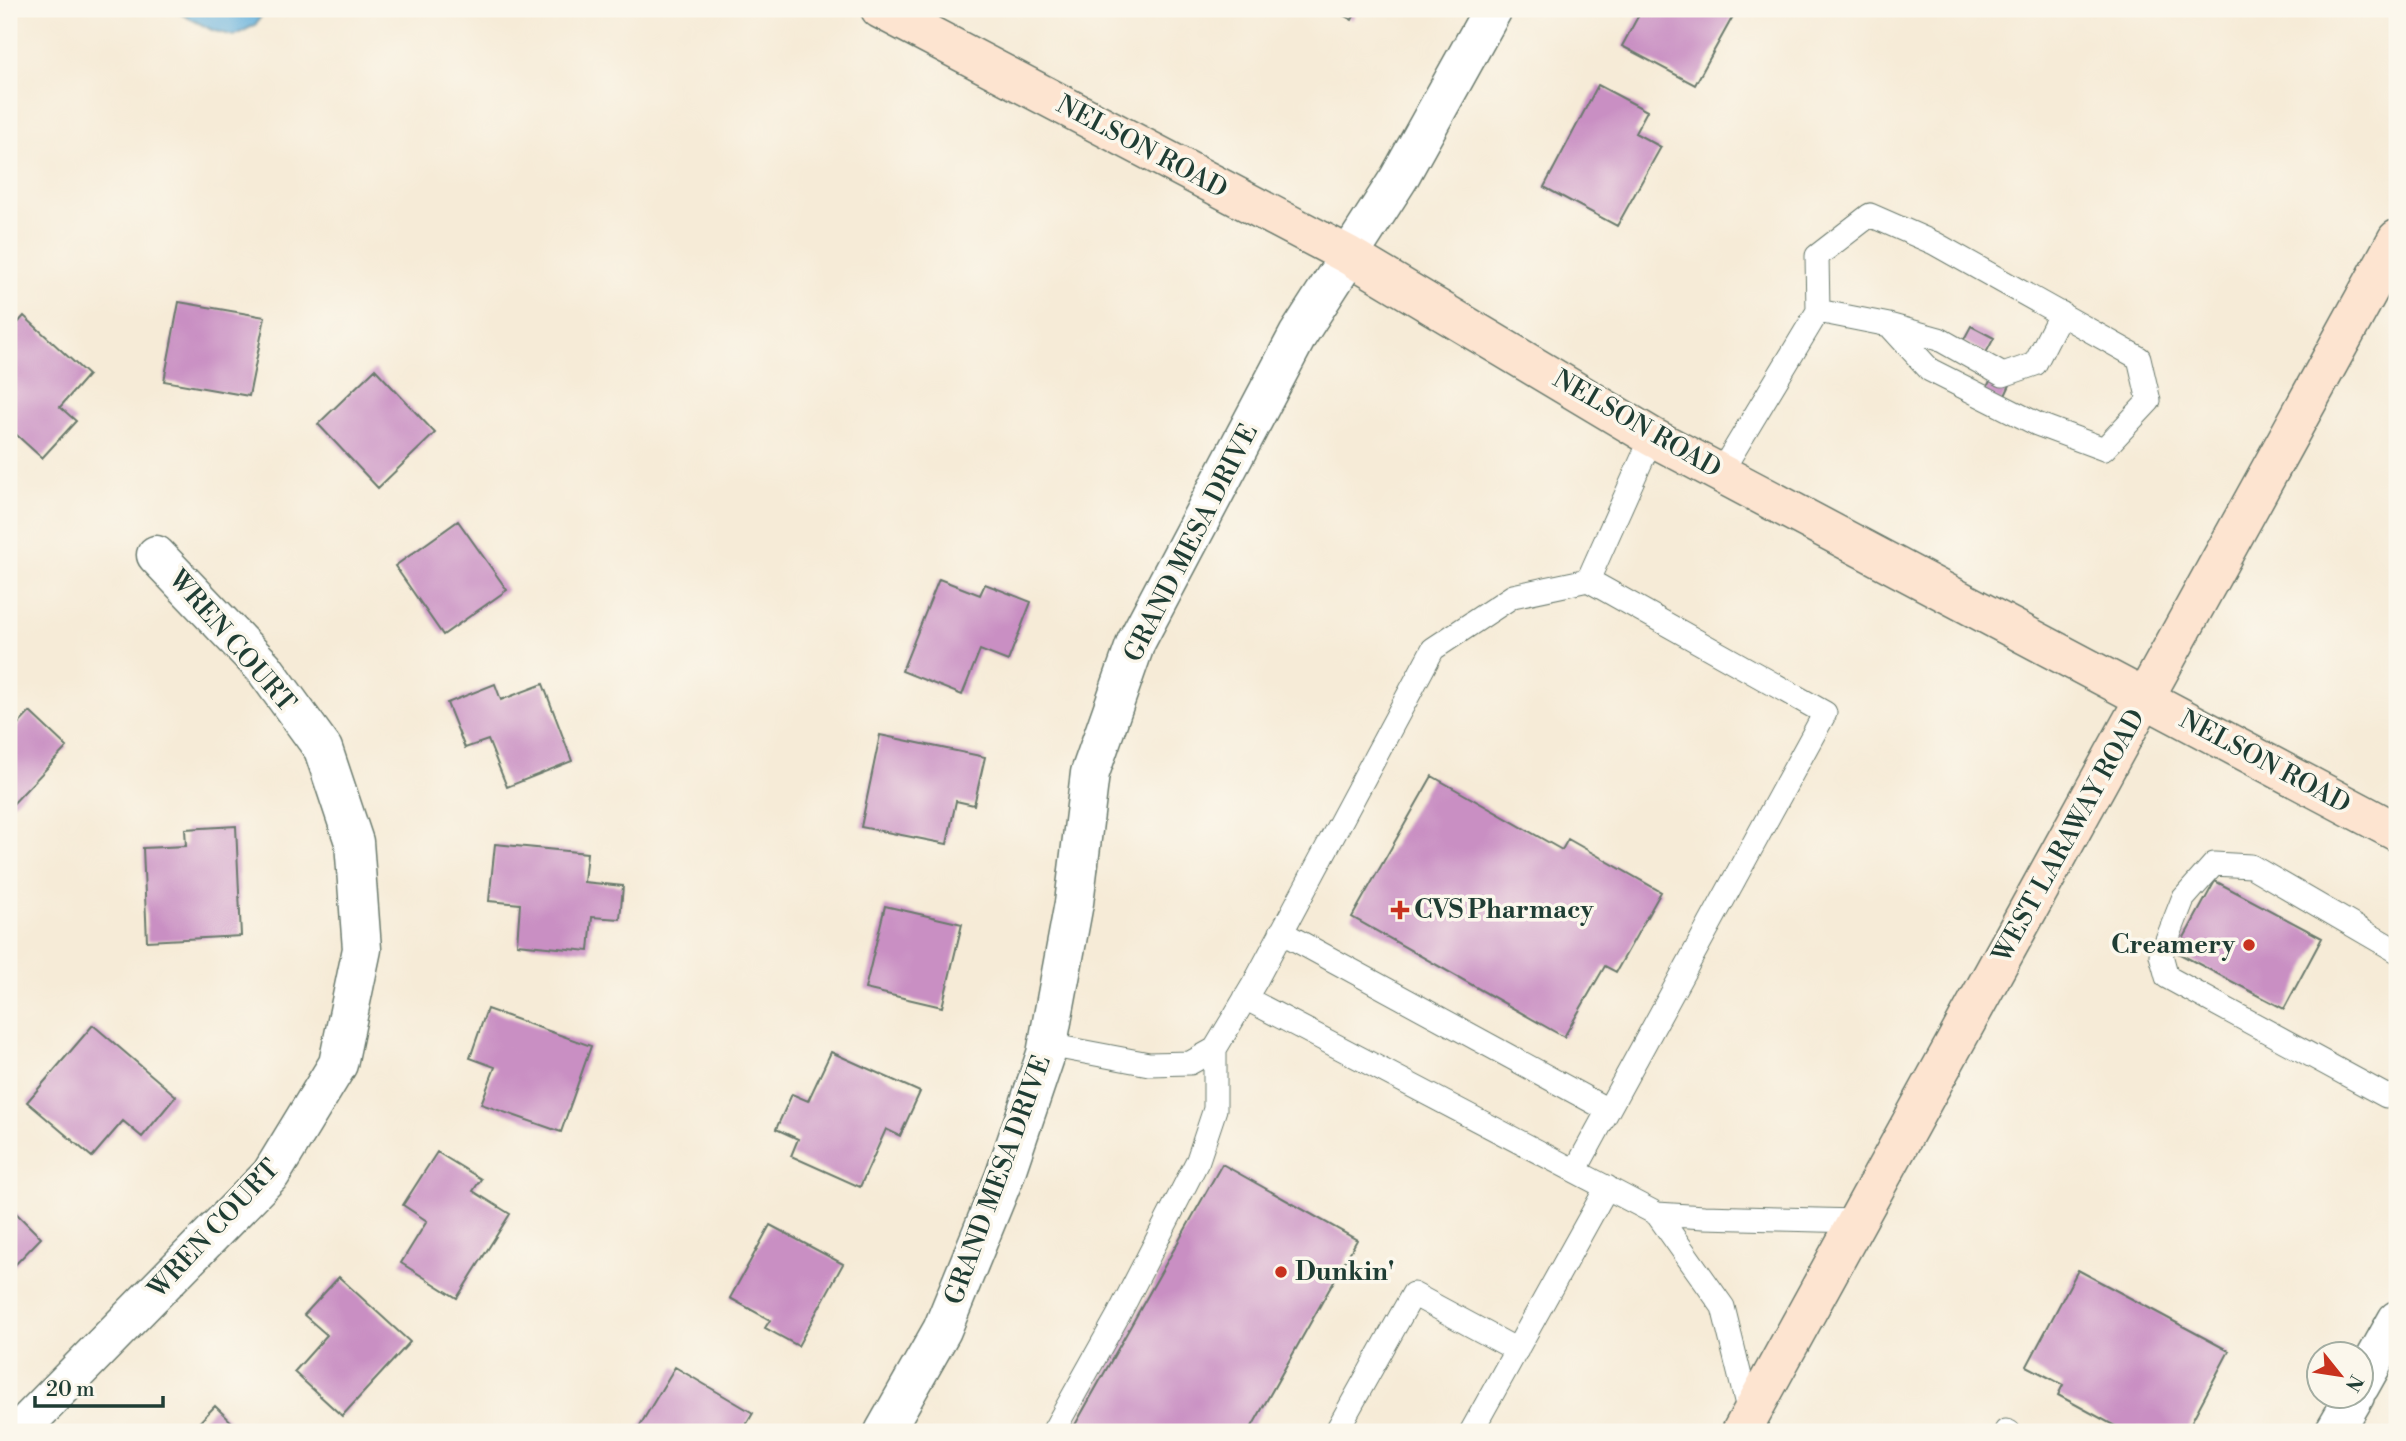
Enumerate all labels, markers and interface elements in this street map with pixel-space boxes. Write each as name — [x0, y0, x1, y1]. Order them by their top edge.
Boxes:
street label: NELSON ROAD — [1051, 89, 1233, 205]
street label: NELSON ROAD — [1547, 363, 1727, 485]
street label: GRAND MESA DRIVE — [1117, 419, 1265, 667]
street label: WREN COURT — [161, 563, 302, 719]
street label: WEST LARAWAY ROAD — [1986, 704, 2152, 969]
street label: NELSON ROAD — [2174, 704, 2356, 820]
place label: CVS Pharmacy — [1414, 894, 1595, 926]
marker: CVS Pharmacy — [1392, 902, 1408, 918]
place label: Creamery — [2111, 929, 2236, 961]
marker: Creamery — [2241, 937, 2257, 953]
street label: GRAND MESA DRIVE — [938, 1051, 1058, 1309]
street label: WREN COURT — [141, 1153, 286, 1306]
place label: Dunkin' — [1295, 1256, 1394, 1288]
marker: Dunkin' — [1273, 1264, 1289, 1280]
north arrow — [2304, 1340, 2374, 1410]
scale bar — [35, 1364, 163, 1408]
text: N — [2340, 1370, 2368, 1396]
text: 20 m — [46, 1377, 95, 1403]

